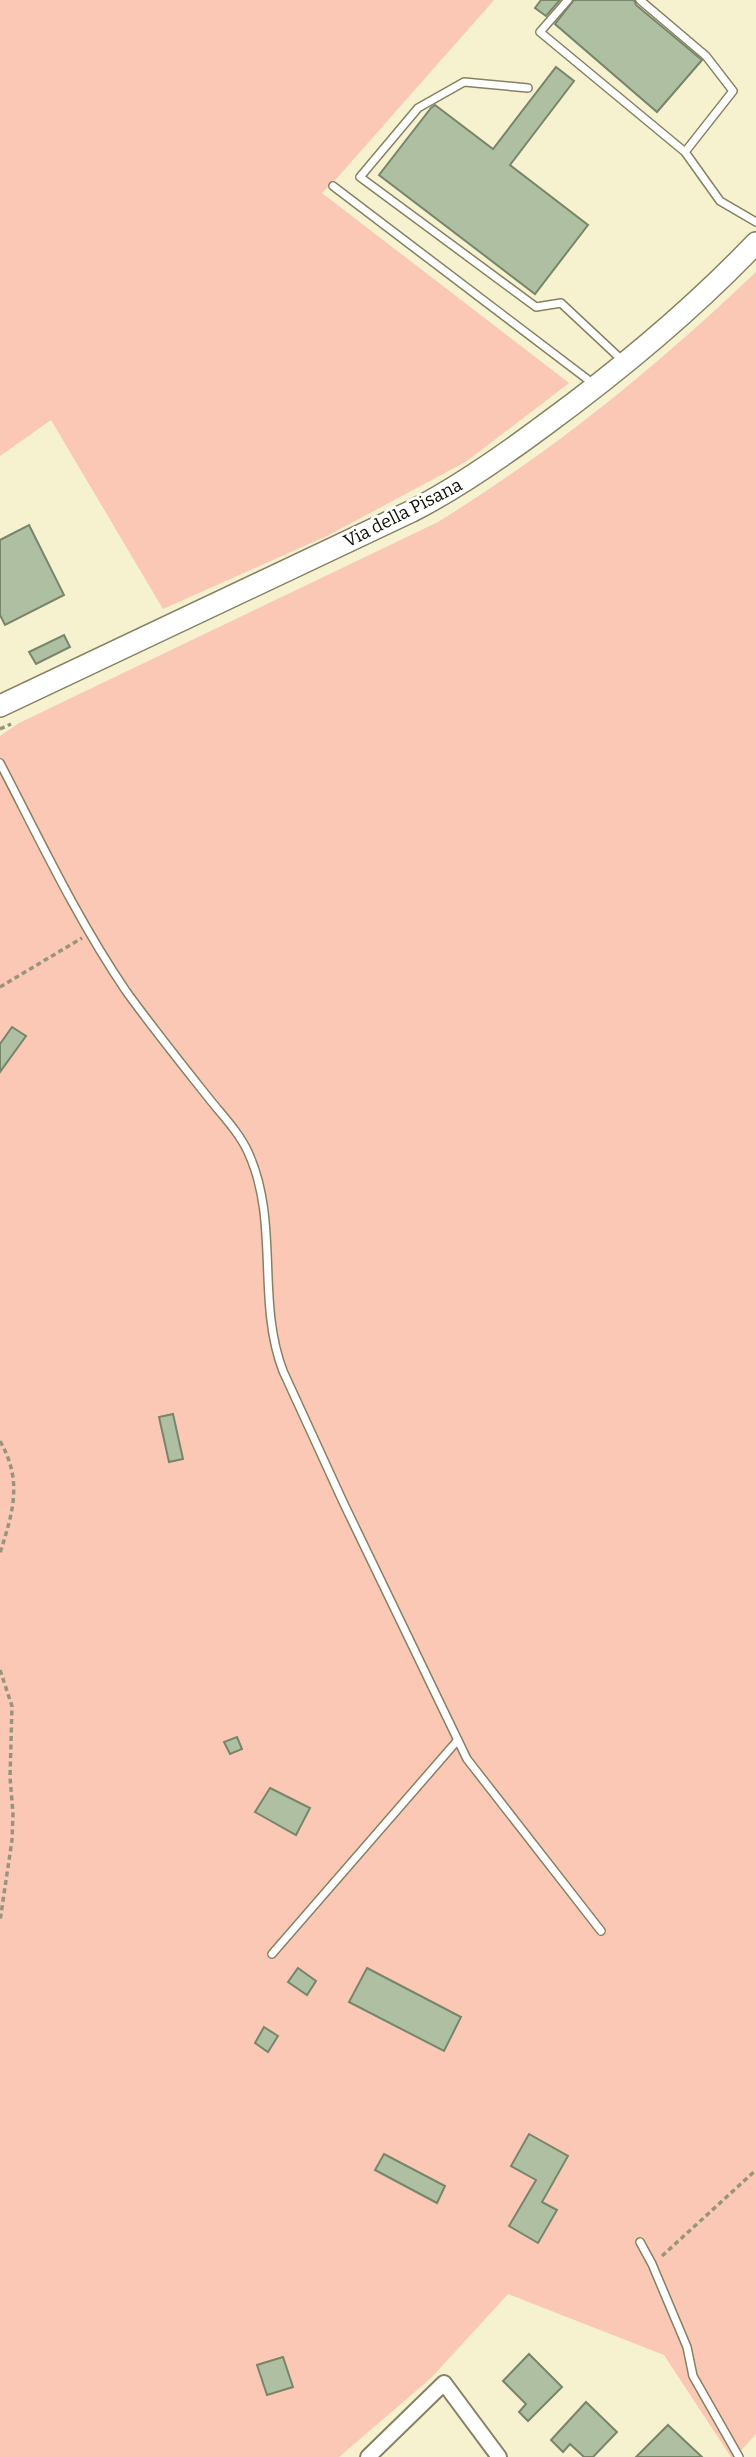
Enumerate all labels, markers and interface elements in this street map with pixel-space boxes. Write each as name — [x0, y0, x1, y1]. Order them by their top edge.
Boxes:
street label: Via della Pisana — [340, 474, 466, 552]

